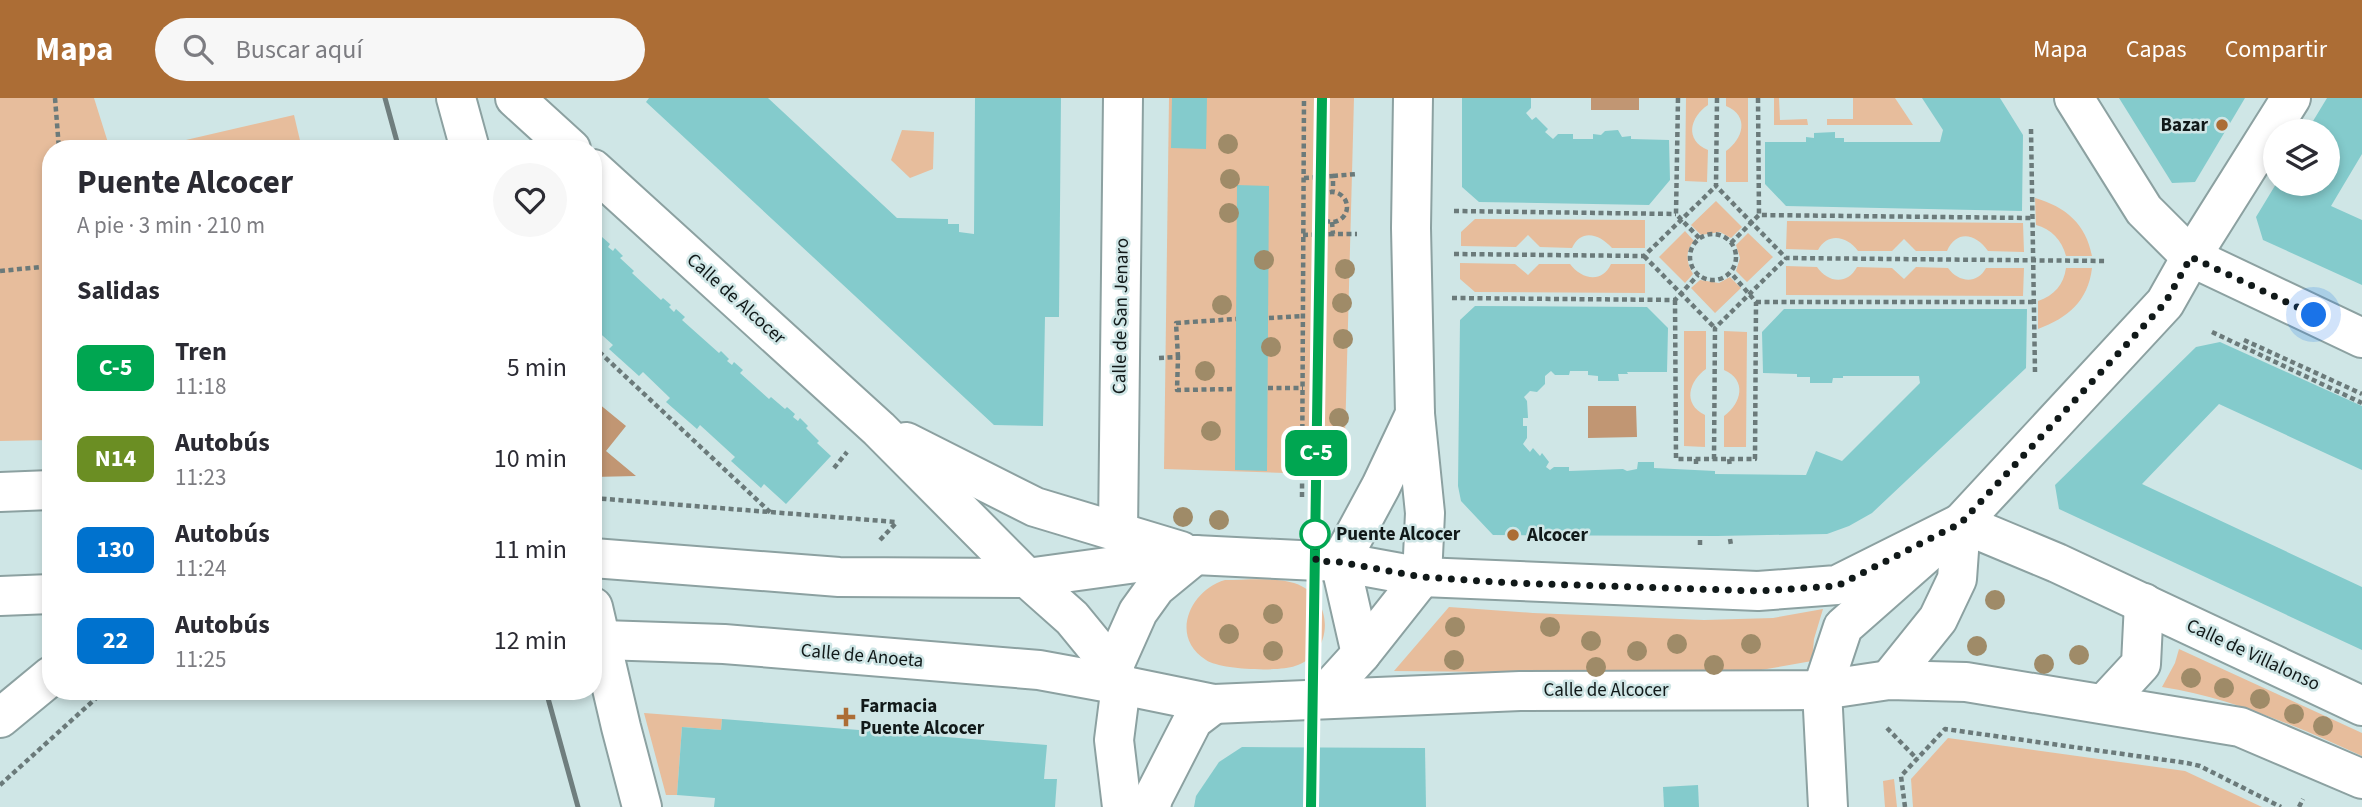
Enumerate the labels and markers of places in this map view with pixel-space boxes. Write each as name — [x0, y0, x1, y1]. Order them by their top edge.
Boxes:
place label: Bazar — [2160, 112, 2208, 139]
marker: Bazar — [2214, 117, 2230, 133]
marker: Puente Alcocer — [1300, 519, 1330, 549]
place label: Puente Alcocer — [1336, 521, 1461, 548]
place label: Alcocer — [1526, 522, 1588, 549]
marker: Alcocer — [1505, 527, 1521, 543]
place label: Farmacia Puente Alcocer — [860, 693, 985, 742]
marker: Farmacia Puente Alcocer — [838, 709, 854, 725]

